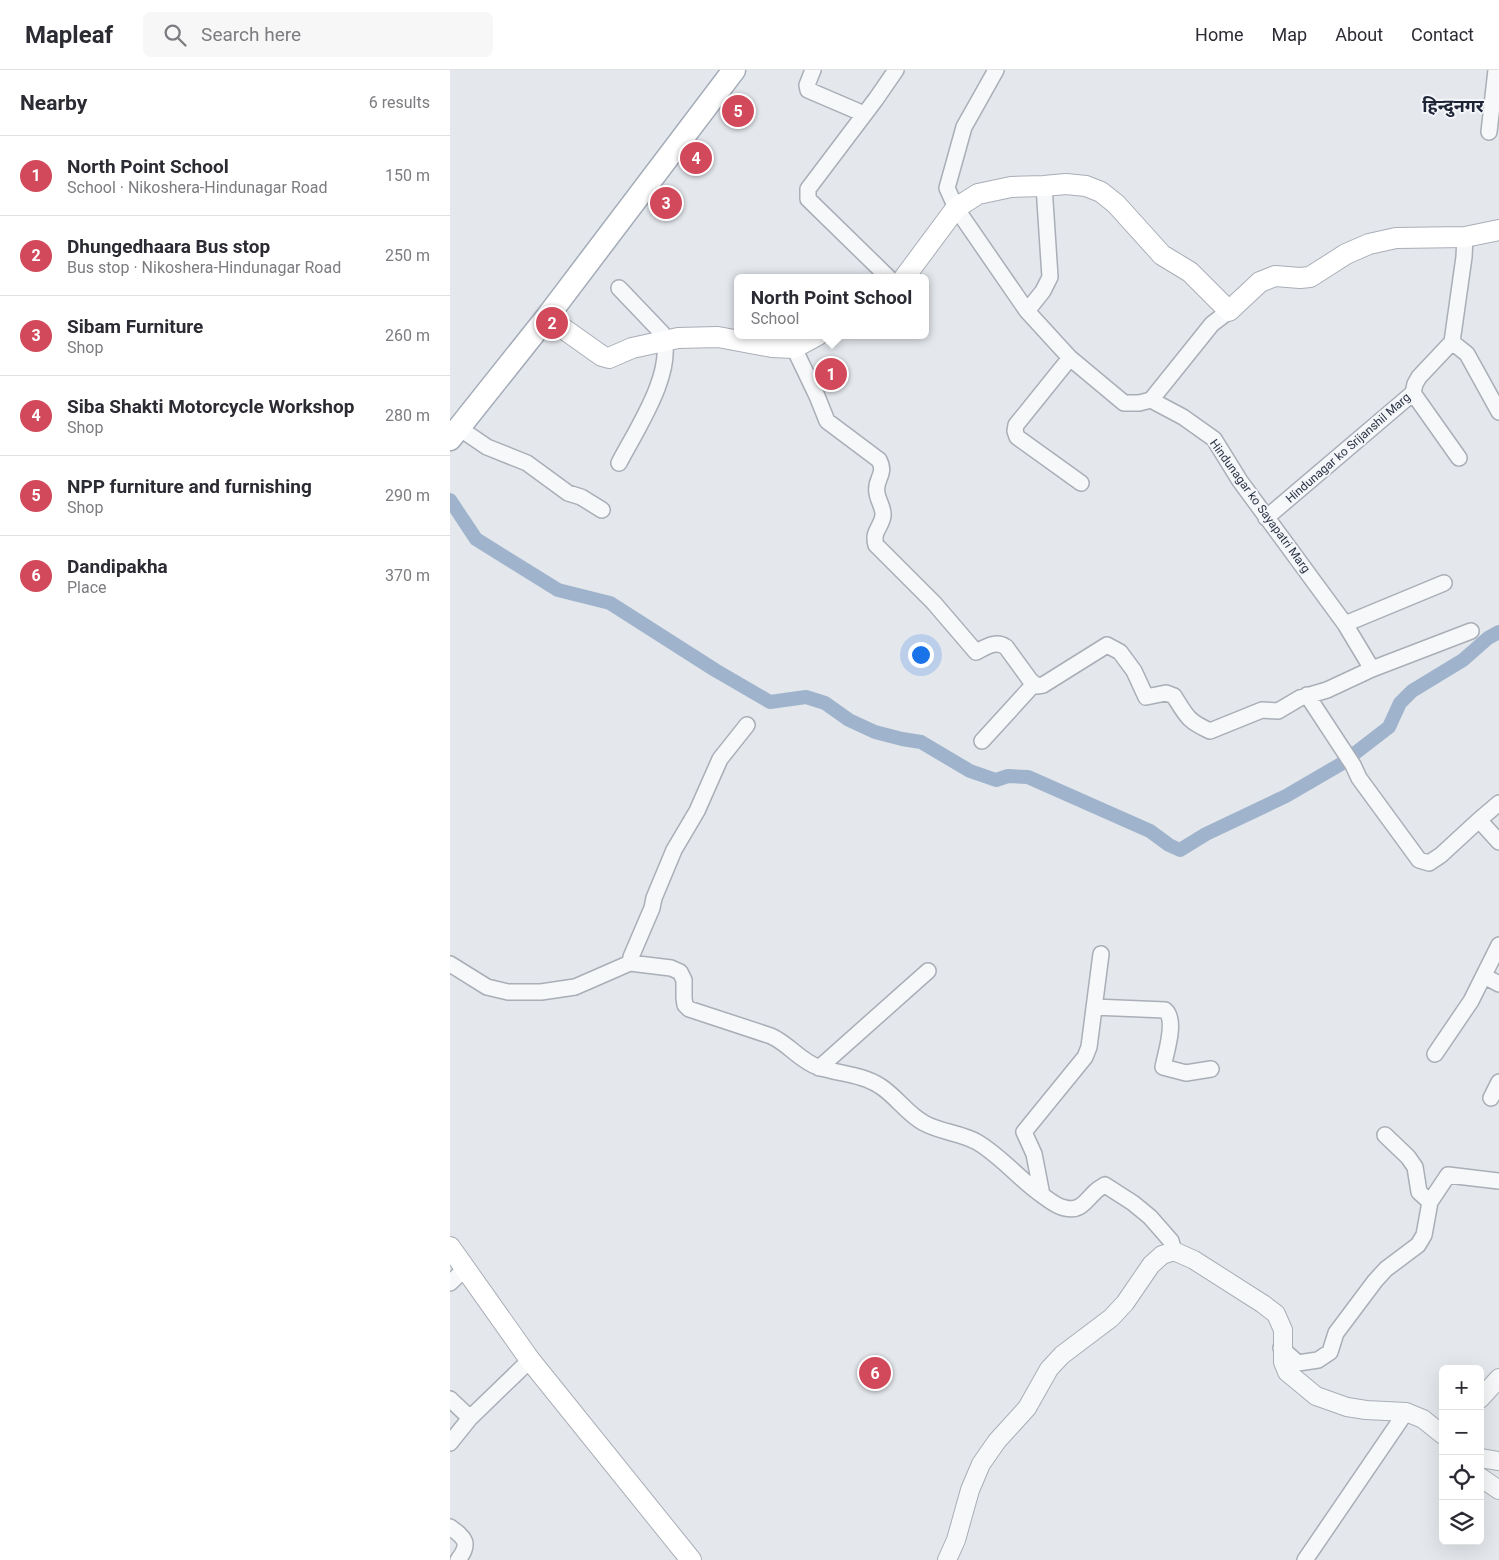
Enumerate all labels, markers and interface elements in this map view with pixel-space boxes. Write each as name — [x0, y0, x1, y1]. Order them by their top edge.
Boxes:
search box — [143, 12, 493, 57]
text: Mapleaf — [25, 21, 113, 49]
icon: search — [161, 21, 189, 49]
text: Search here — [201, 23, 301, 46]
text: Home — [1195, 24, 1244, 45]
text: Map — [1272, 24, 1307, 45]
text: About — [1335, 24, 1383, 45]
text: Contact — [1411, 24, 1474, 45]
text: Nearby — [20, 91, 87, 115]
pin: 5 — [722, 92, 754, 130]
text: 6 results — [369, 93, 430, 112]
district label: हिन्दुनगर — [1422, 95, 1485, 118]
pin: 4 — [680, 139, 712, 177]
text: North Point School — [67, 155, 229, 178]
text: 1 — [31, 166, 41, 185]
text: 150 m — [385, 166, 430, 185]
text: School · Nikoshera-Hindunagar Road — [67, 178, 328, 197]
pin: 3 — [650, 184, 682, 222]
text: Dhungedhaara Bus stop — [67, 235, 270, 258]
text: 2 — [31, 246, 41, 265]
text: 250 m — [385, 246, 430, 265]
text: Bus stop · Nikoshera-Hindunagar Road — [67, 258, 341, 277]
popup — [734, 274, 929, 339]
text: North Point School — [751, 286, 912, 309]
pin: 2 — [536, 304, 568, 342]
text: School — [751, 309, 799, 328]
text: Sibam Furniture — [67, 315, 203, 338]
text: 3 — [31, 326, 41, 345]
text: 260 m — [385, 326, 430, 345]
text: Shop — [67, 338, 103, 357]
pin: 1 — [815, 355, 847, 393]
street label: Hindunagar ko Srijanshil Marg — [1283, 390, 1413, 506]
text: Siba Shakti Motorcycle Workshop — [67, 395, 354, 418]
text: 4 — [31, 406, 41, 425]
text: 280 m — [385, 406, 430, 425]
text: Shop — [67, 418, 103, 437]
street label: Hindunagar ko Sayapatri Marg — [1207, 437, 1313, 575]
text: NPP furniture and furnishing — [67, 475, 312, 498]
text: 5 — [31, 486, 41, 505]
text: 290 m — [385, 486, 430, 505]
text: Shop — [67, 498, 103, 517]
text: Dandipakha — [67, 555, 168, 578]
text: 6 — [31, 566, 41, 585]
text: 370 m — [385, 566, 430, 585]
text: Place — [67, 578, 107, 597]
your location — [908, 642, 934, 668]
pin: 6 — [859, 1354, 891, 1392]
map controls — [1439, 1365, 1484, 1545]
button: + — [1439, 1365, 1484, 1410]
button: − — [1439, 1410, 1484, 1455]
button: locate — [1439, 1455, 1484, 1500]
button: layers — [1439, 1500, 1484, 1545]

